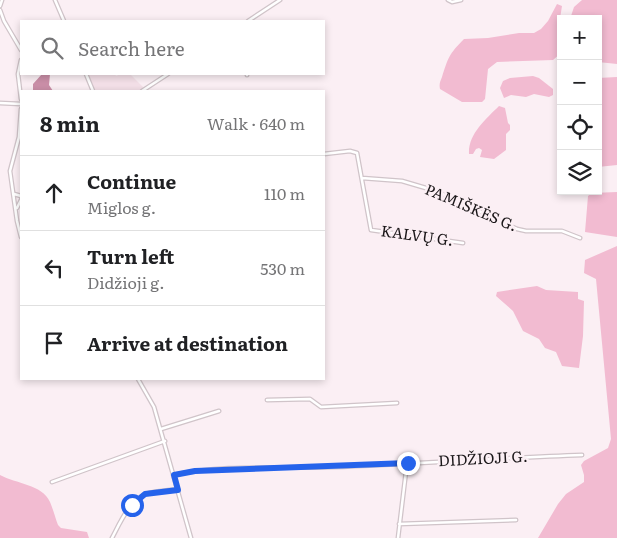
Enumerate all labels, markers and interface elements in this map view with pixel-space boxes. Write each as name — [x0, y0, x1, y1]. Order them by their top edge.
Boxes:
map controls — [557, 15, 602, 195]
button: + — [557, 15, 602, 60]
search box — [20, 20, 325, 75]
icon: search — [38, 34, 66, 62]
text: Search here — [78, 34, 185, 62]
button: − — [557, 60, 602, 105]
button: locate — [557, 105, 602, 150]
text: 8 min — [40, 107, 100, 138]
text: Walk · 640 m — [207, 111, 305, 135]
button: layers — [557, 150, 602, 195]
text: Continue — [87, 167, 176, 195]
street label: PAMIŠKĖS G. — [422, 177, 521, 236]
icon: ahead — [40, 179, 68, 207]
text: 110 m — [264, 181, 305, 205]
text: Miglos g. — [87, 195, 156, 219]
street label: KALVŲ G. — [380, 218, 455, 251]
text: Turn left — [87, 242, 174, 270]
icon: left — [40, 254, 68, 282]
text: 530 m — [260, 256, 305, 280]
text: Didžioji g. — [87, 270, 165, 294]
icon: arrive — [40, 329, 68, 357]
text: Arrive at destination — [87, 329, 288, 357]
street label: DIDŽIOJI G. — [438, 444, 528, 471]
route end — [397, 452, 420, 475]
route start — [121, 494, 144, 517]

